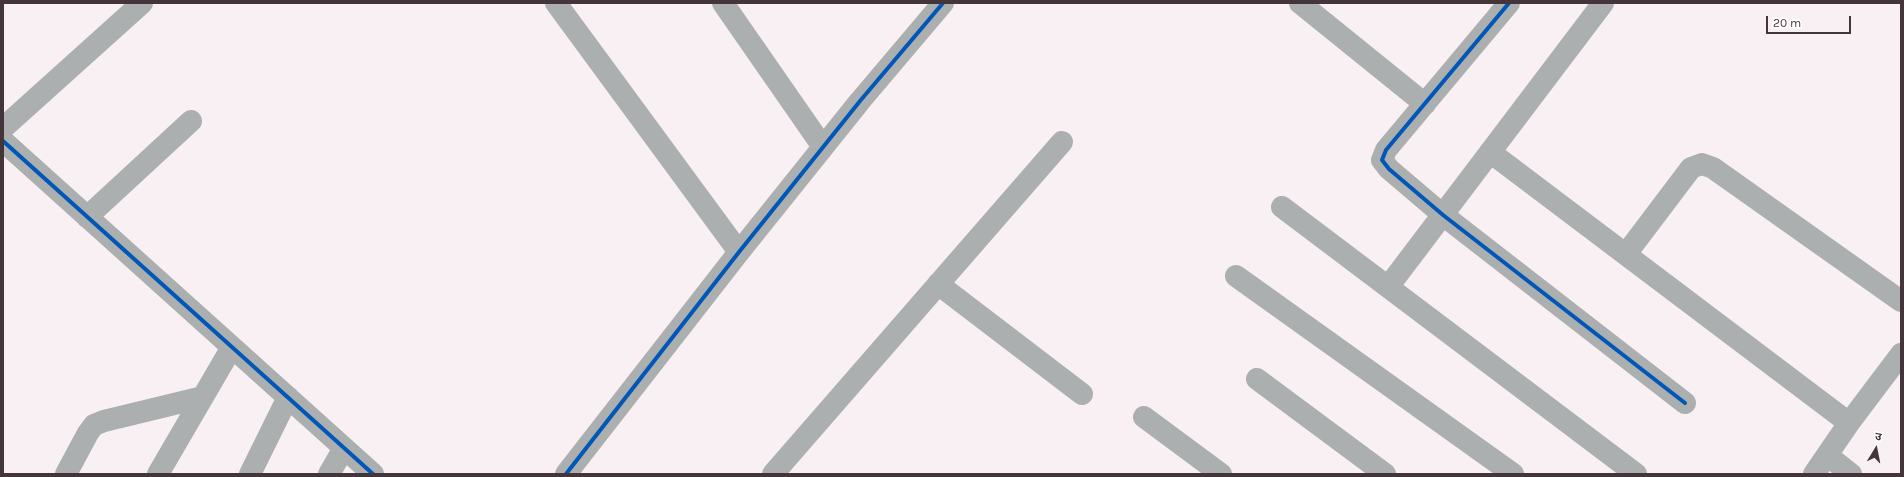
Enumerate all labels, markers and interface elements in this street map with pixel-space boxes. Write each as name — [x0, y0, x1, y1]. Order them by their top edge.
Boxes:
scale bar — [1768, 8, 1853, 34]
text: 20 m — [1773, 16, 1801, 30]
north arrow — [1856, 429, 1896, 469]
text: उ — [1874, 430, 1882, 444]

